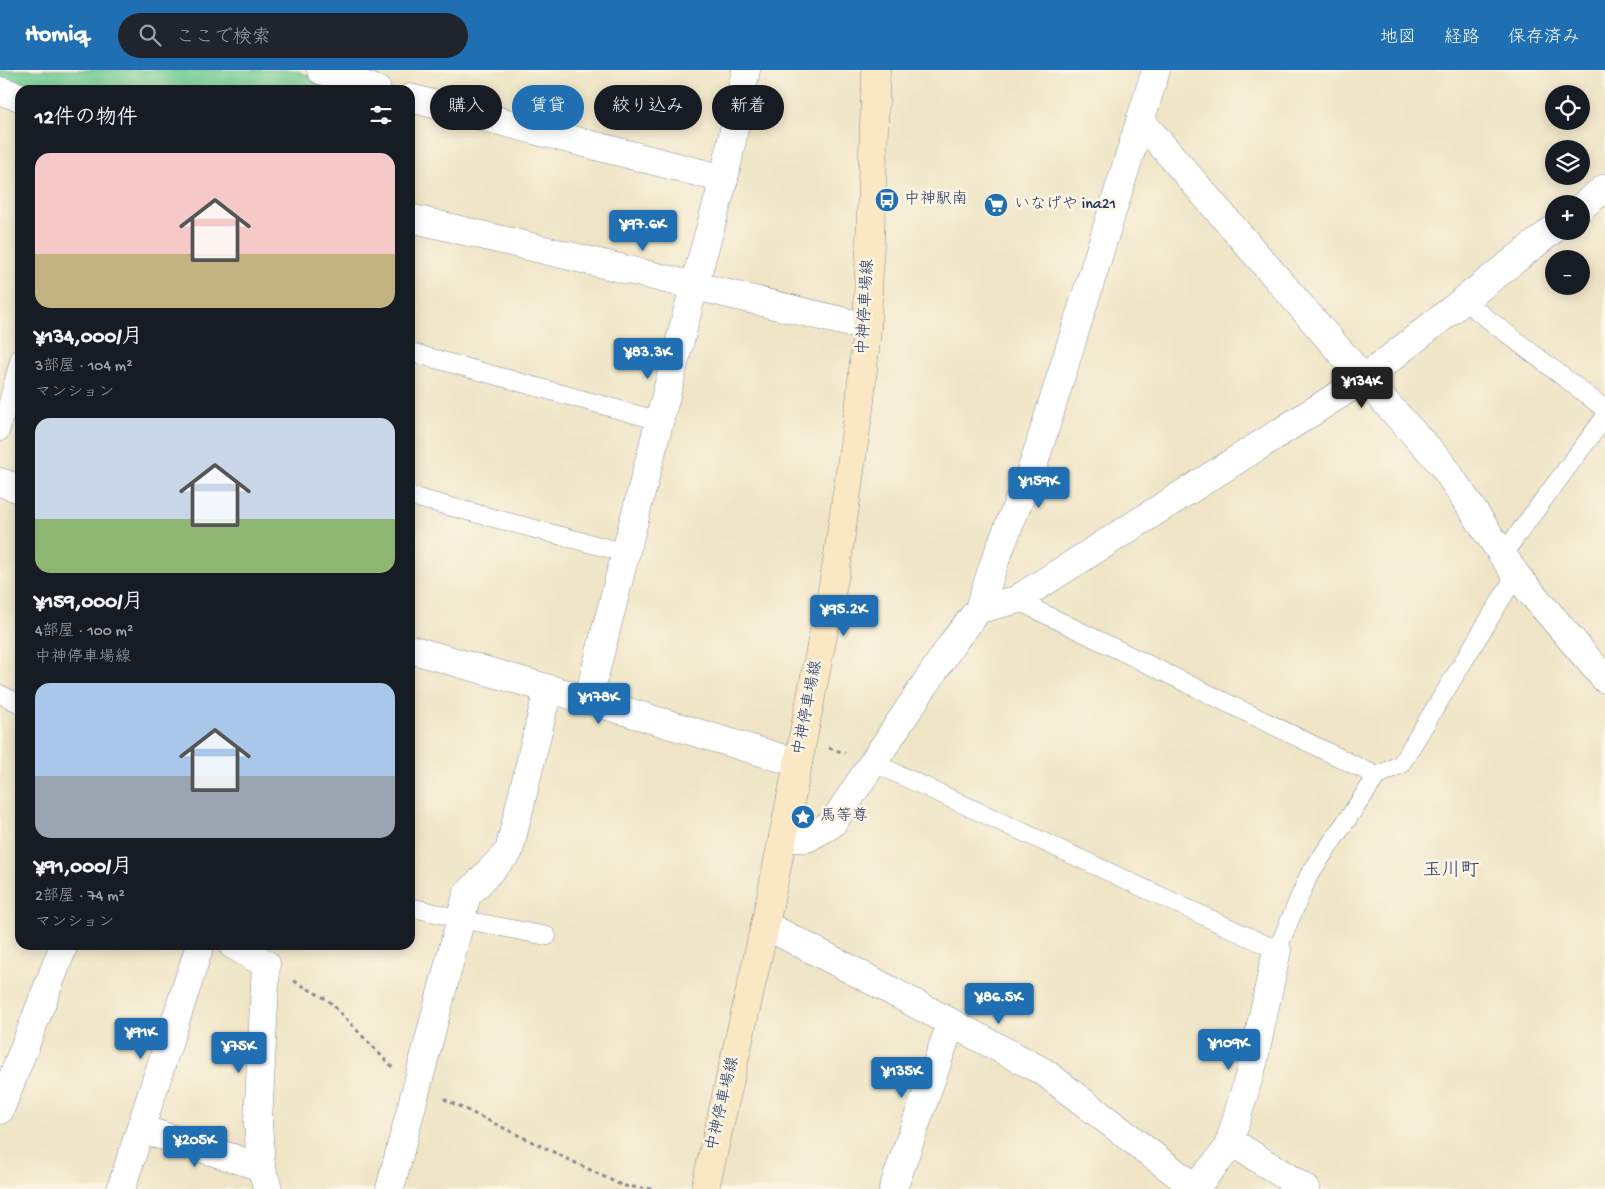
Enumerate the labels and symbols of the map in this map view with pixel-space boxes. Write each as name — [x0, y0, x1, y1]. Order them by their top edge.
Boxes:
bus stop icon: 中神駅南 — [874, 187, 900, 213]
place label: 中神駅南 — [904, 189, 968, 210]
supermarket icon: いなげや ina21 — [983, 192, 1009, 218]
place label: いなげや ina21 — [1014, 195, 1116, 215]
pin: ¥97.6K — [602, 210, 684, 252]
street label: 中神停車場線 — [853, 258, 879, 355]
pin: ¥83.3K — [607, 338, 689, 380]
pin: ¥134K — [1327, 366, 1397, 409]
pin: ¥159K — [1004, 466, 1074, 509]
pin: ¥95.2K — [803, 594, 885, 637]
street label: 中神停車場線 — [789, 659, 827, 757]
pin: ¥178K — [564, 682, 634, 725]
place icon: 馬等尊 — [790, 804, 816, 830]
place label: 馬等尊 — [820, 806, 868, 827]
district label: 玉川町 — [1422, 860, 1480, 883]
pin: ¥86.5K — [958, 982, 1040, 1025]
pin: ¥91K — [111, 1018, 171, 1060]
pin: ¥109K — [1194, 1028, 1264, 1071]
pin: ¥75K — [209, 1032, 269, 1074]
street label: 中神停車場線 — [702, 1055, 744, 1153]
pin: ¥135K — [867, 1056, 937, 1099]
pin: ¥205K — [160, 1126, 230, 1168]

